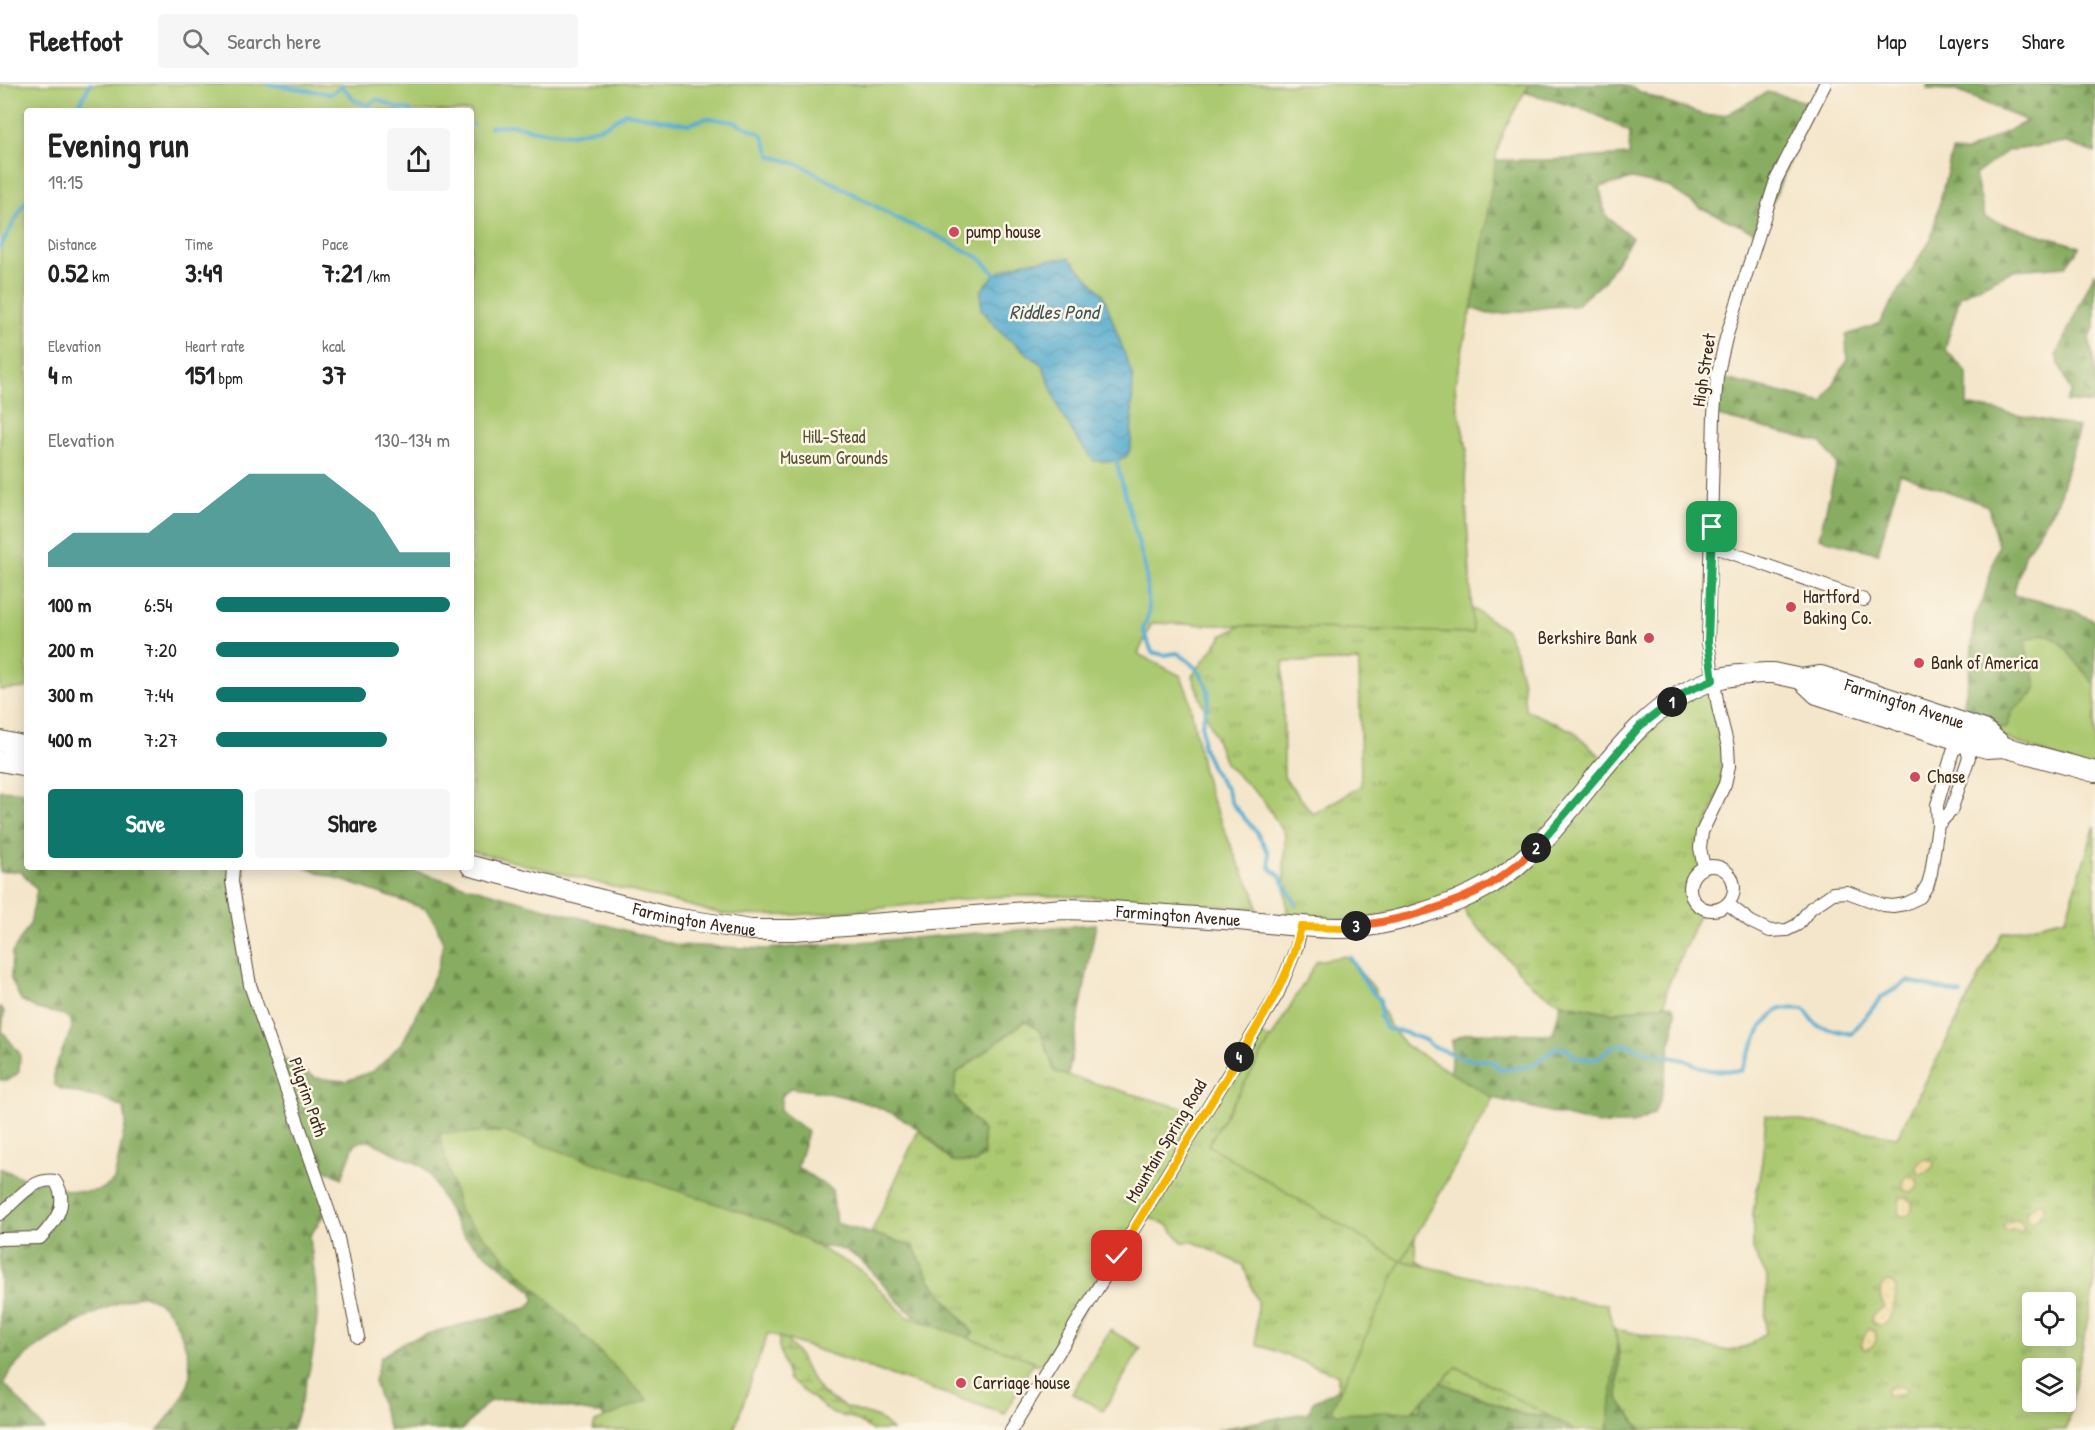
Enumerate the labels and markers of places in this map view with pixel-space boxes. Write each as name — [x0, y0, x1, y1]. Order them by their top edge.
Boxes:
place label: pump house — [966, 219, 1041, 244]
marker: pump house — [947, 225, 961, 239]
pin — [1686, 501, 1737, 552]
place label: Hartford Baking Co. — [1803, 584, 1872, 630]
marker: Hartford Baking Co. — [1784, 600, 1798, 614]
place label: Berkshire Bank — [1538, 625, 1638, 650]
marker: Berkshire Bank — [1642, 631, 1656, 645]
place label: Bank of America — [1931, 650, 2038, 675]
marker: Bank of America — [1912, 656, 1926, 670]
pin: 1 — [1657, 687, 1687, 717]
place label: Chase — [1927, 764, 1966, 789]
marker: Chase — [1908, 770, 1922, 784]
pin: 2 — [1521, 833, 1551, 863]
pin: 3 — [1341, 911, 1371, 941]
pin: 4 — [1224, 1042, 1254, 1072]
pin — [1091, 1230, 1142, 1281]
place label: Carriage house — [973, 1370, 1070, 1395]
marker: Carriage house — [954, 1376, 968, 1390]

